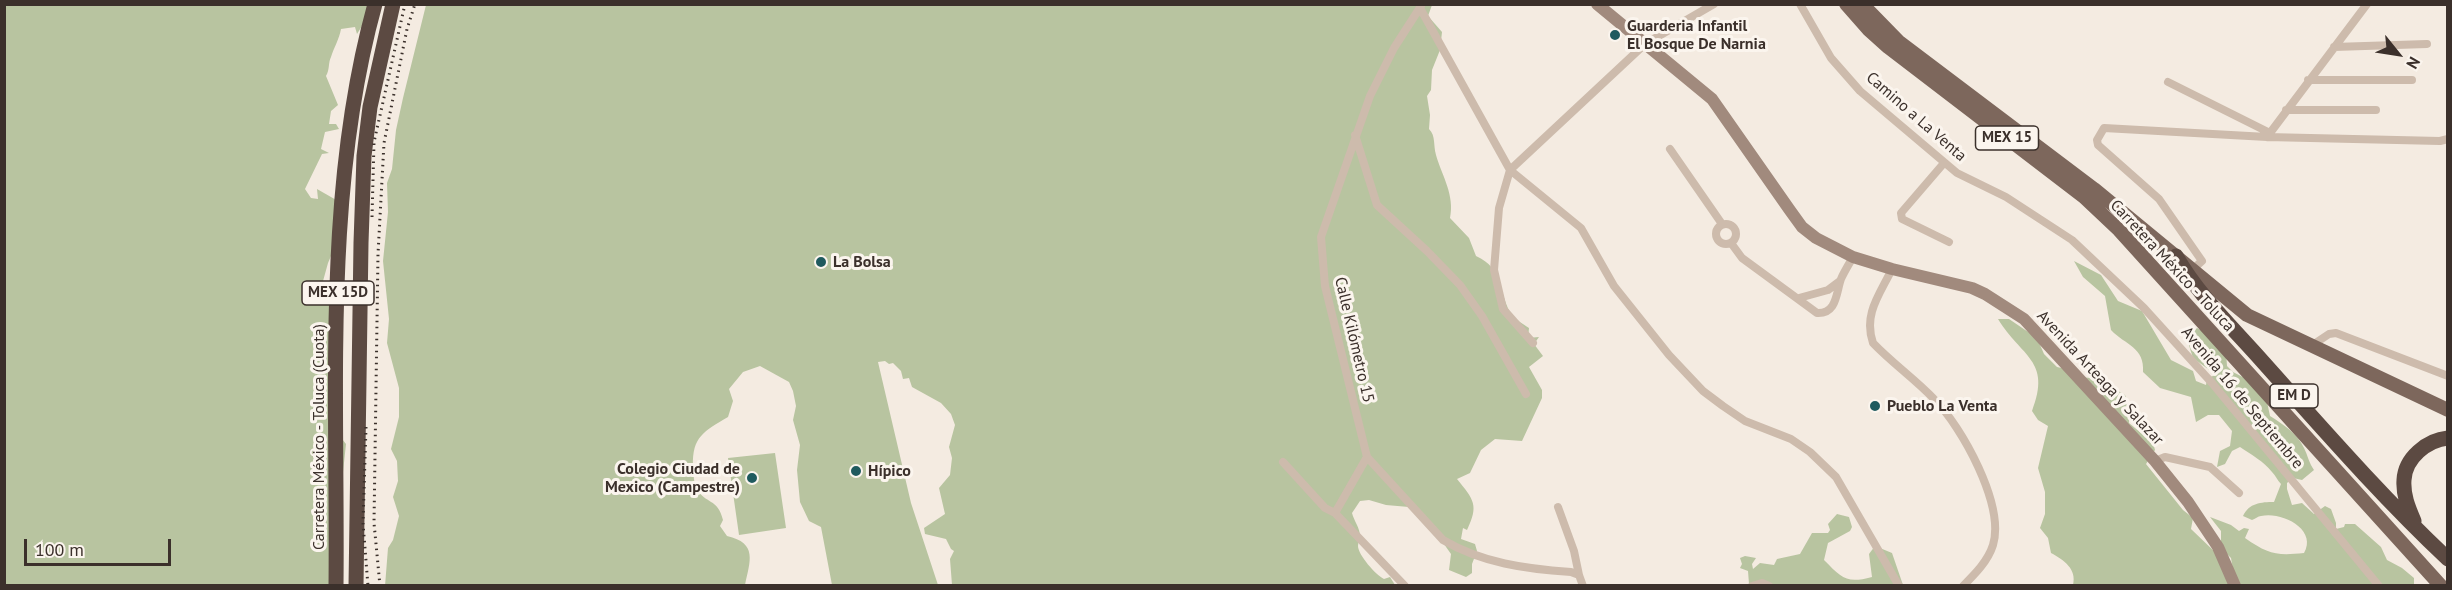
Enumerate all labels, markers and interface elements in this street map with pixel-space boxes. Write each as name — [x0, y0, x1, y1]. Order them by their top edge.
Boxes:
place label: Guarderia Infantil El Bosque De Narnia — [1627, 16, 1766, 54]
north arrow — [2368, 24, 2428, 84]
marker: Guarderia Infantil El Bosque De Narnia — [1608, 28, 1622, 42]
text: N — [2402, 53, 2425, 73]
street label: Camino a La Venta — [1862, 68, 1970, 166]
road number: MEX 15 — [1976, 126, 2038, 150]
street label: Carretera México - Toluca — [2106, 196, 2238, 336]
place label: La Bolsa — [833, 252, 891, 272]
marker: La Bolsa — [814, 255, 828, 269]
street label: Calle Kilómetro 15 — [1330, 275, 1378, 405]
road number: MEX 15D — [302, 281, 374, 305]
street label: Avenida Arteaga y Salazar — [2033, 307, 2167, 449]
street label: Avenida 16 de Septiembre — [2177, 323, 2307, 473]
street label: Carretera México - Toluca (Cuota) — [309, 324, 329, 550]
road number: EM D — [2270, 384, 2318, 408]
place label: Pueblo La Venta — [1887, 396, 1997, 416]
marker: Pueblo La Venta — [1868, 399, 1882, 413]
place label: Colegio Ciudad de Mexico (Campestre) — [605, 459, 740, 497]
place label: Hípico — [868, 461, 911, 481]
marker: Hípico — [849, 464, 863, 478]
marker: Colegio Ciudad de Mexico (Campestre) — [745, 471, 759, 485]
scale bar — [27, 527, 174, 565]
text: 100 m — [35, 538, 84, 561]

